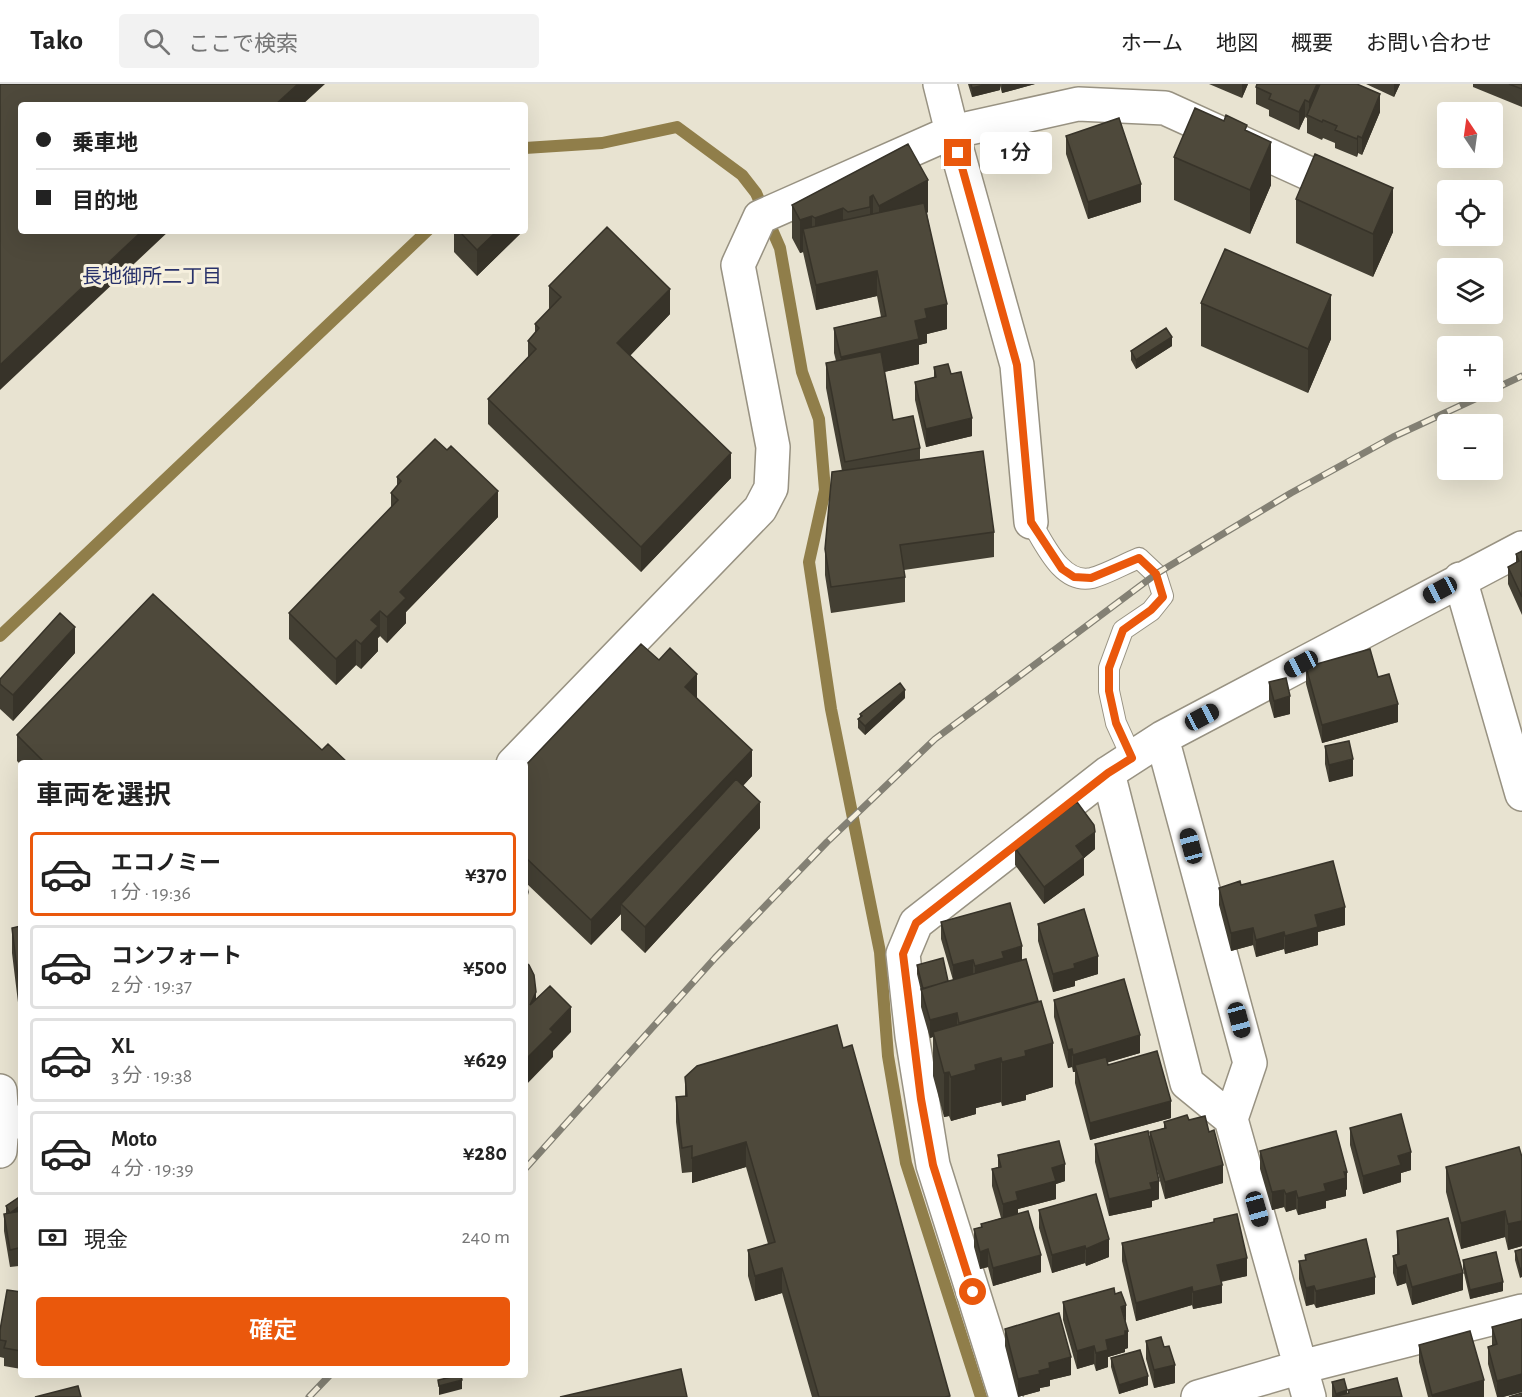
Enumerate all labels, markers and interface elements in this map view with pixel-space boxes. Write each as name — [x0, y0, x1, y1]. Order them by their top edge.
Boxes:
search box — [119, 14, 539, 68]
icon: search — [140, 25, 173, 58]
text: Tako — [30, 27, 83, 55]
text: ここで検索 — [188, 33, 298, 55]
text: ホーム — [1121, 33, 1183, 54]
text: 地図 — [1216, 33, 1258, 54]
text: 概要 — [1291, 33, 1333, 54]
text: お問い合わせ — [1366, 33, 1492, 54]
north arrow — [1437, 102, 1503, 168]
map controls — [1437, 102, 1503, 480]
text: 乗車地 — [72, 132, 138, 154]
callout: 1 分 — [979, 132, 1051, 174]
route end — [944, 139, 971, 166]
text: 1 分 — [1001, 143, 1031, 163]
button: locate — [1437, 180, 1503, 246]
text: 目的地 — [72, 190, 138, 212]
button: layers — [1437, 258, 1503, 324]
district label: 長地御所二丁目 — [82, 266, 222, 287]
button: + — [1437, 336, 1503, 402]
button: − — [1437, 414, 1503, 480]
car — [1420, 574, 1460, 606]
car — [1281, 648, 1321, 680]
car — [1182, 701, 1222, 733]
text: 車両を選択 — [36, 782, 171, 809]
car — [1178, 826, 1204, 866]
icon: car — [39, 847, 93, 901]
text: エコノミー — [111, 852, 221, 874]
text: ¥370 — [465, 863, 507, 885]
text: 1 分 · 19:36 — [111, 883, 191, 903]
icon: car — [39, 940, 93, 994]
text: コンフォート — [111, 945, 242, 967]
text: ¥500 — [463, 956, 507, 978]
text: 2 分 · 19:37 — [111, 976, 192, 996]
car — [1226, 1000, 1252, 1040]
icon: car — [39, 1033, 93, 1087]
text: XL — [111, 1035, 134, 1057]
text: ¥629 — [464, 1049, 507, 1071]
text: 3 分 · 19:38 — [111, 1066, 192, 1086]
icon: car — [39, 1126, 93, 1180]
text: Moto — [111, 1128, 157, 1150]
text: ¥280 — [463, 1142, 507, 1164]
text: 4 分 · 19:39 — [111, 1159, 194, 1179]
car — [1243, 1189, 1271, 1229]
icon: cash — [36, 1221, 69, 1254]
text: 240 m — [461, 1227, 510, 1247]
text: 現金 — [84, 1229, 128, 1251]
route start — [959, 1278, 986, 1305]
button: 確定 — [36, 1297, 510, 1366]

